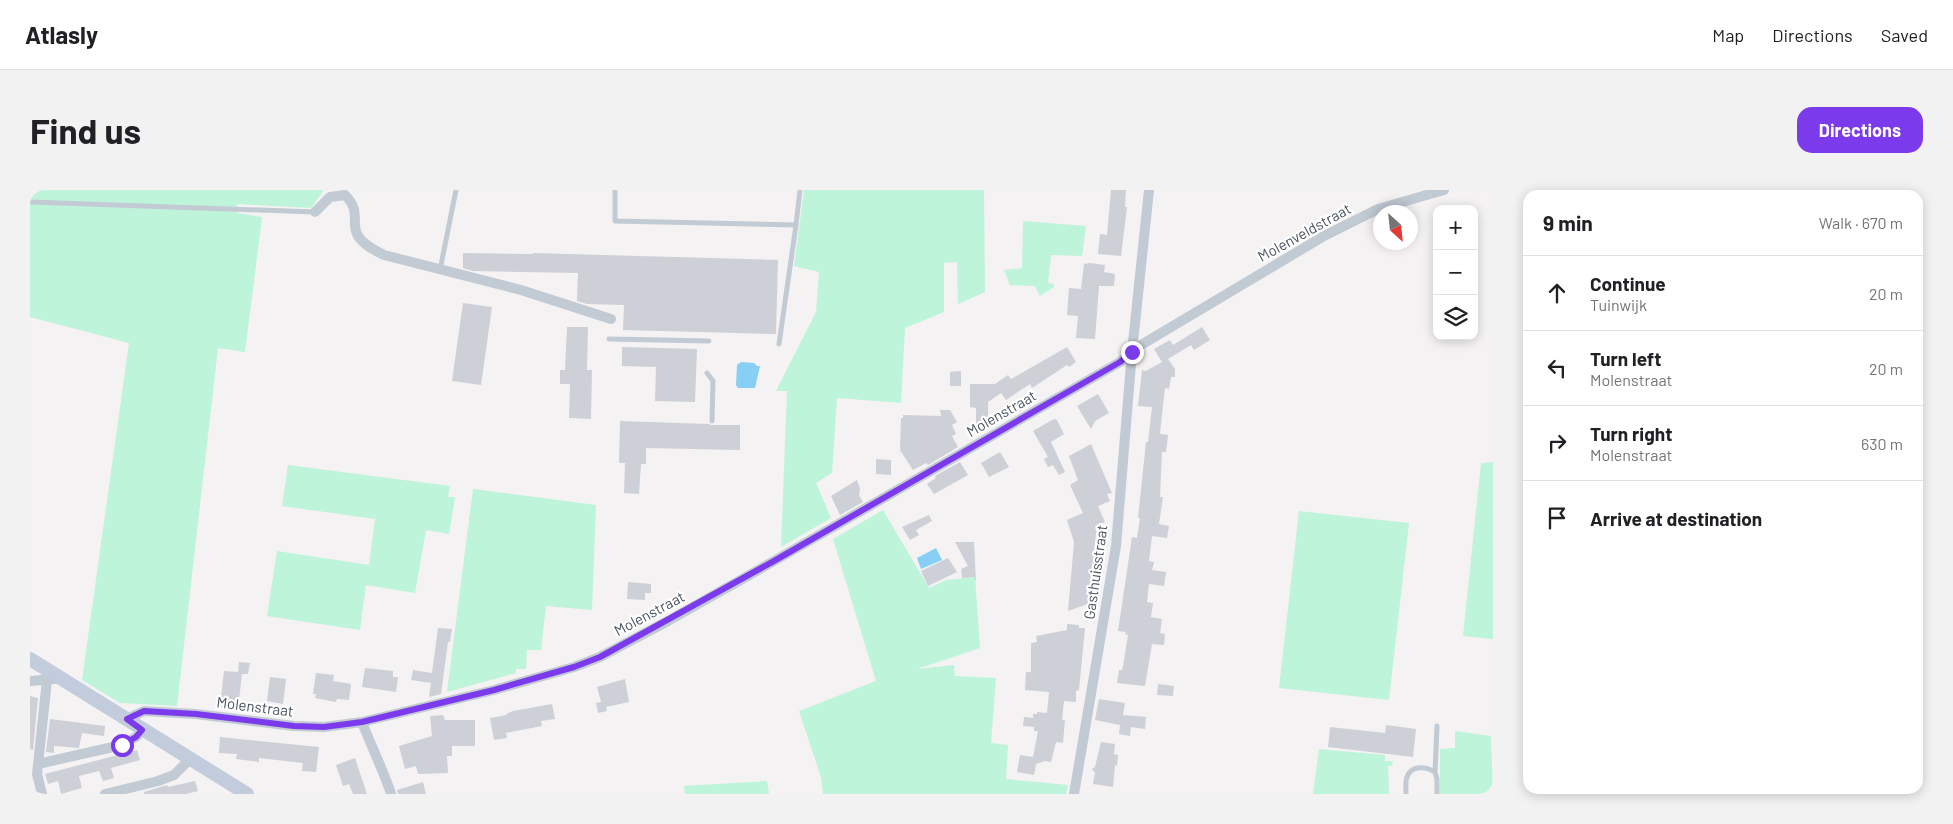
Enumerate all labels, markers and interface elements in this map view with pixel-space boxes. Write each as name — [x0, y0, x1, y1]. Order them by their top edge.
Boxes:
text: Atlasly — [25, 20, 98, 49]
text: Map — [1712, 24, 1744, 46]
text: Directions — [1772, 24, 1853, 46]
text: Saved — [1881, 24, 1928, 46]
button: Directions — [1797, 107, 1923, 153]
text: Find us — [30, 109, 141, 151]
street label: Molenveldstraat — [1254, 199, 1354, 265]
north arrow — [1373, 205, 1418, 250]
map controls — [1433, 205, 1478, 340]
button: + — [1433, 205, 1478, 250]
text: 9 min — [1543, 210, 1593, 235]
text: Walk · 670 m — [1819, 213, 1903, 232]
button: − — [1433, 250, 1478, 295]
text: Continue — [1590, 272, 1666, 295]
icon: ahead — [1543, 279, 1571, 307]
text: 20 m — [1869, 284, 1903, 303]
button: layers — [1433, 295, 1478, 340]
text: Tuinwijk — [1590, 295, 1647, 314]
route end — [1121, 341, 1144, 364]
text: Turn left — [1590, 347, 1661, 370]
icon: left — [1543, 354, 1571, 382]
text: 20 m — [1869, 359, 1903, 378]
text: Molenstraat — [1590, 370, 1672, 389]
street label: Molenstraat — [963, 386, 1039, 440]
text: Turn right — [1590, 422, 1672, 445]
icon: right — [1543, 429, 1571, 457]
text: 630 m — [1861, 434, 1903, 453]
text: Molenstraat — [1590, 445, 1672, 464]
icon: arrive — [1543, 504, 1571, 532]
text: Arrive at destination — [1590, 507, 1762, 530]
street label: Gasthuisstraat — [1079, 524, 1111, 620]
street label: Molenstraat — [611, 587, 687, 639]
street label: Molenstraat — [216, 692, 294, 720]
route start — [111, 734, 134, 757]

